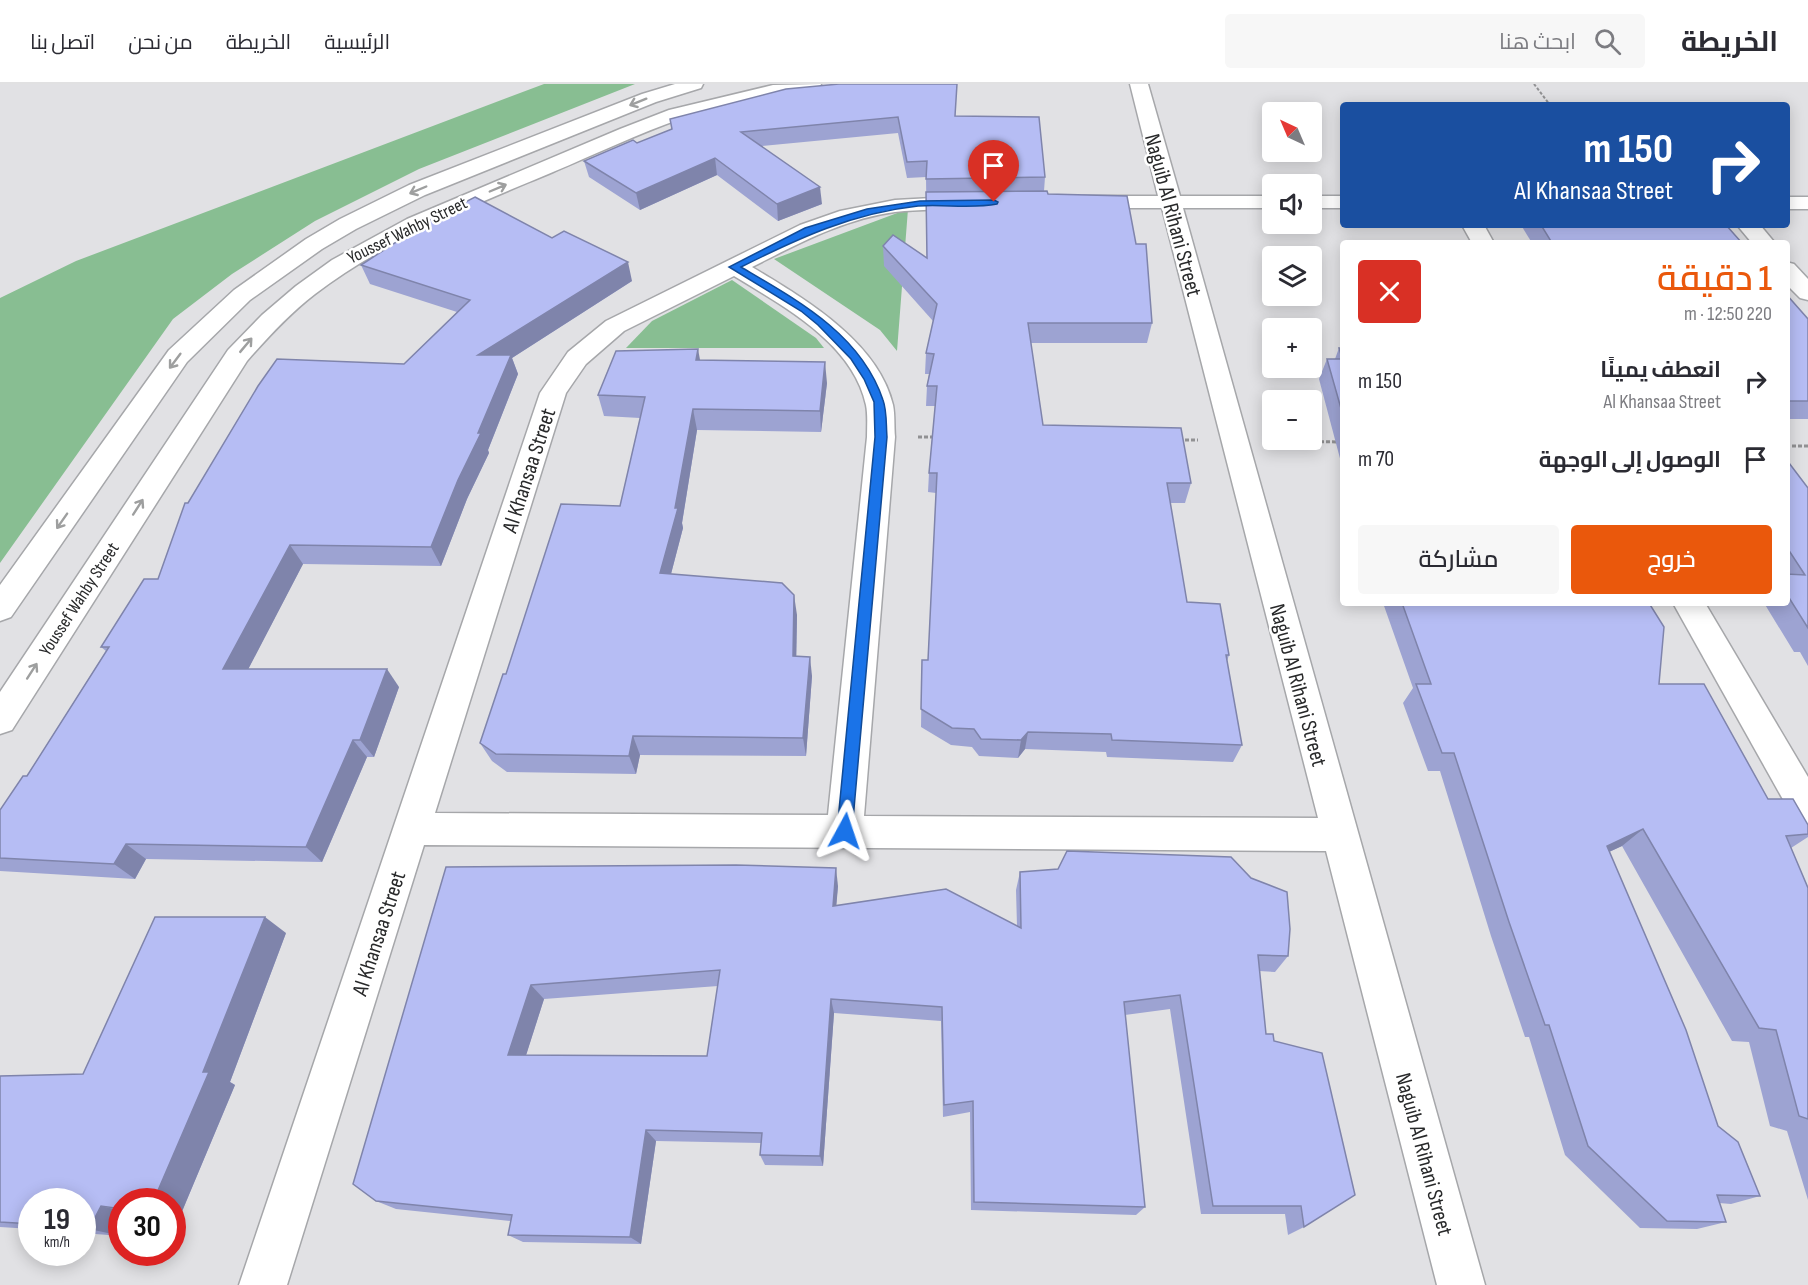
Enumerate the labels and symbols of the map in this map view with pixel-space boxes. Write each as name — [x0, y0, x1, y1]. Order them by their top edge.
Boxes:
one-way arrow — [629, 97, 648, 108]
north arrow — [1262, 102, 1322, 162]
street label: Naguib Al Rihani Street — [1138, 131, 1207, 300]
pin — [968, 140, 1019, 202]
one-way arrow — [488, 182, 506, 193]
one-way arrow — [409, 184, 427, 196]
street label: Youssef Wahby Street — [344, 192, 471, 269]
one-way arrow — [240, 337, 253, 353]
one-way arrow — [169, 353, 181, 369]
street label: Al Khansaa Street — [496, 405, 562, 537]
one-way arrow — [132, 499, 145, 516]
one-way arrow — [56, 512, 68, 528]
street label: Youssef Wahby Street — [35, 538, 124, 660]
street label: Naguib Al Rihani Street — [1263, 601, 1332, 770]
one-way arrow — [26, 663, 38, 680]
position arrow — [813, 799, 877, 863]
street label: Al Khansaa Street — [346, 868, 412, 1000]
street label: Naguib Al Rihani Street — [1389, 1070, 1458, 1239]
speed limit sign: 30 — [108, 1188, 186, 1266]

